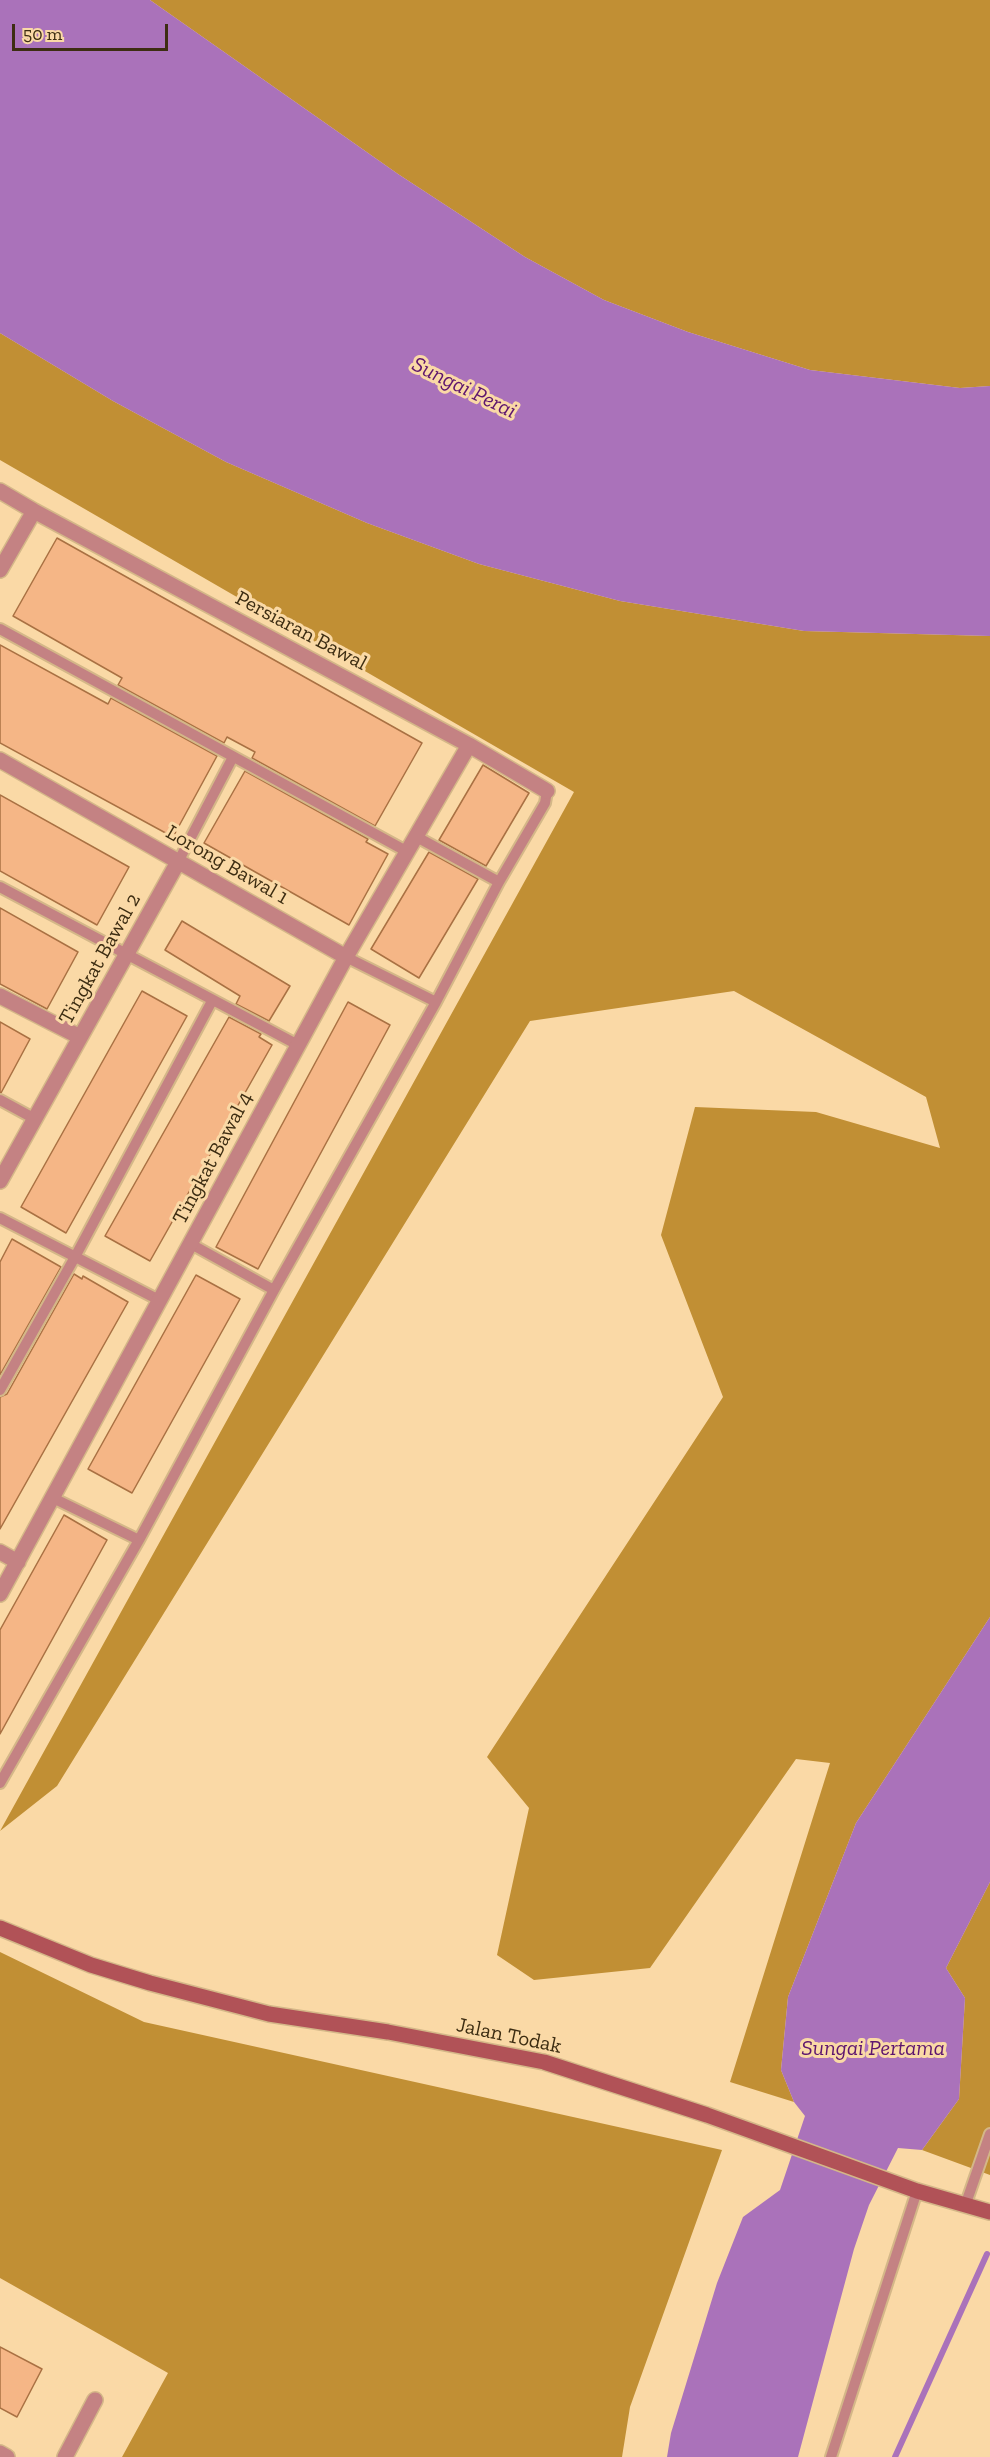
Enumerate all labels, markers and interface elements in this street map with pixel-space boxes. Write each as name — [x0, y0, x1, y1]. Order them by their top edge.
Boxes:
scale bar — [15, 12, 171, 50]
text: 50 m — [23, 23, 62, 45]
water label: Sungai Perai — [407, 351, 521, 425]
street label: Persiaran Bawal — [231, 586, 371, 676]
street label: Lorong Bawal 1 — [161, 820, 293, 910]
street label: Tingkat Bawal 2 — [54, 889, 146, 1029]
street label: Tingkat Bawal 4 — [168, 1087, 258, 1229]
street label: Jalan Todak — [454, 2013, 564, 2059]
water label: Sungai Pertama — [801, 2036, 945, 2062]

